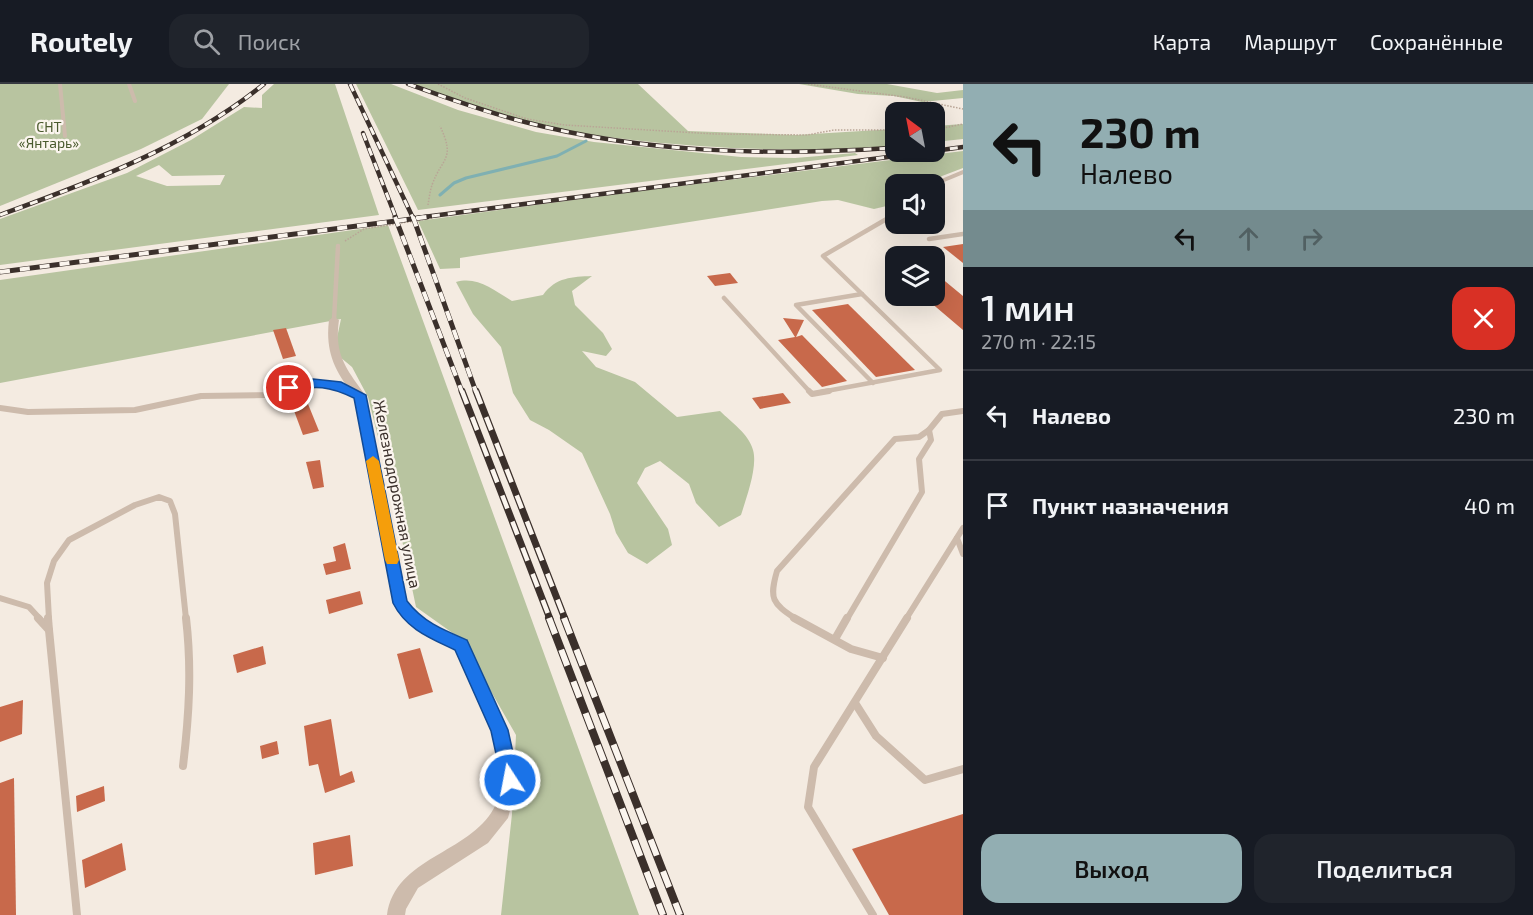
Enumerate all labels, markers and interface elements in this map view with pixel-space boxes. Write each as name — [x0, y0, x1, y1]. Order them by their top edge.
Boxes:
search box — [169, 14, 589, 68]
text: Routely — [30, 24, 133, 58]
icon: search — [190, 25, 223, 58]
text: Поиск — [238, 28, 301, 54]
text: Карта — [1153, 29, 1211, 54]
text: Маршрут — [1244, 29, 1337, 54]
text: Сохранённые — [1370, 29, 1503, 54]
north arrow — [885, 102, 945, 162]
map controls — [885, 102, 945, 306]
text: 230 m — [1080, 106, 1201, 156]
icon: left — [981, 108, 1059, 186]
park label: СНТ «Янтарь» — [19, 118, 79, 151]
text: Налево — [1080, 157, 1173, 189]
button: sound — [885, 174, 945, 234]
icon: left — [1169, 222, 1202, 255]
icon: ahead — [1232, 222, 1265, 255]
icon: right — [1295, 222, 1328, 255]
button: layers — [885, 246, 945, 306]
text: 1 мин — [981, 285, 1075, 328]
button: close — [1452, 287, 1515, 350]
text: 270 m · 22:15 — [981, 329, 1096, 353]
pin — [263, 362, 314, 413]
icon: arrive — [272, 371, 305, 404]
street label: Железнодорожная улица — [369, 398, 426, 590]
icon: left — [981, 399, 1014, 432]
text: Налево — [1032, 402, 1111, 428]
text: 230 m — [1453, 402, 1515, 428]
icon: arrive — [981, 489, 1014, 522]
text: Пункт назначения — [1032, 492, 1229, 518]
text: 40 m — [1464, 492, 1515, 518]
position arrow — [478, 748, 542, 812]
button: Выход — [981, 834, 1242, 903]
button: Поделиться — [1254, 834, 1515, 903]

